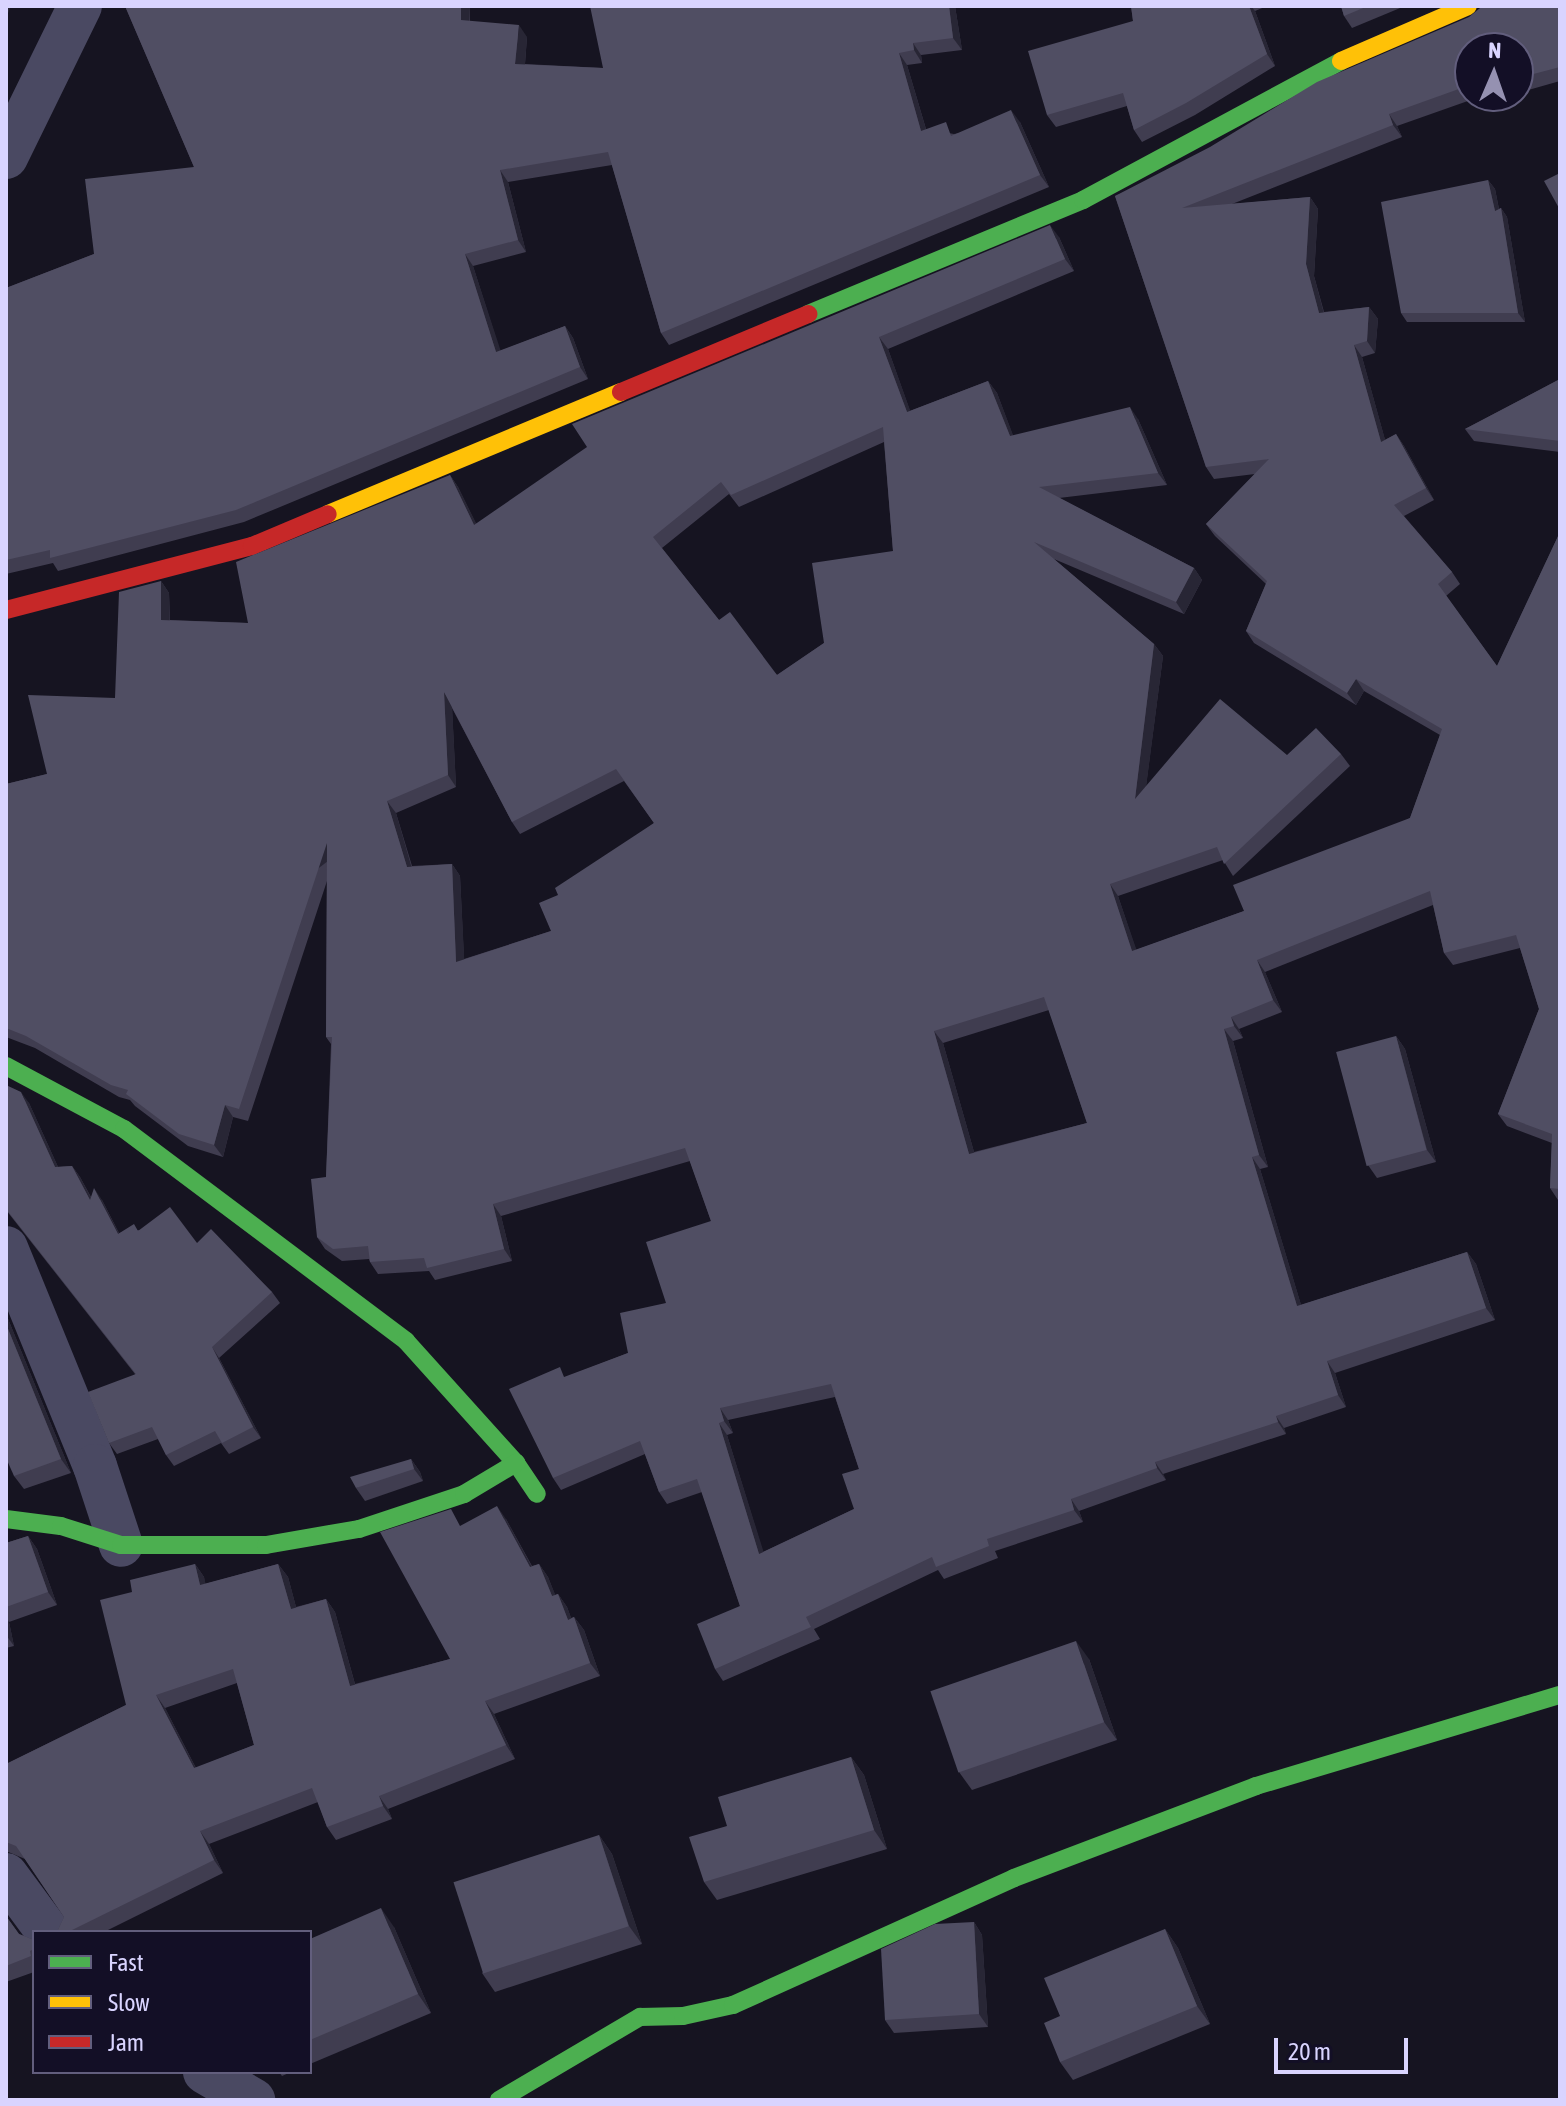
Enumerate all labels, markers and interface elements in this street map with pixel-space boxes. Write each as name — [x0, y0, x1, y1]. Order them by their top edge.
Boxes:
north arrow — [1454, 32, 1534, 112]
text: N — [1488, 37, 1502, 63]
legend — [32, 1930, 312, 2074]
text: Fast — [108, 1949, 144, 1976]
text: Slow — [108, 1989, 150, 2016]
scale bar — [1278, 2022, 1412, 2072]
text: Jam — [108, 2029, 144, 2056]
text: 20 m — [1288, 2038, 1331, 2065]

